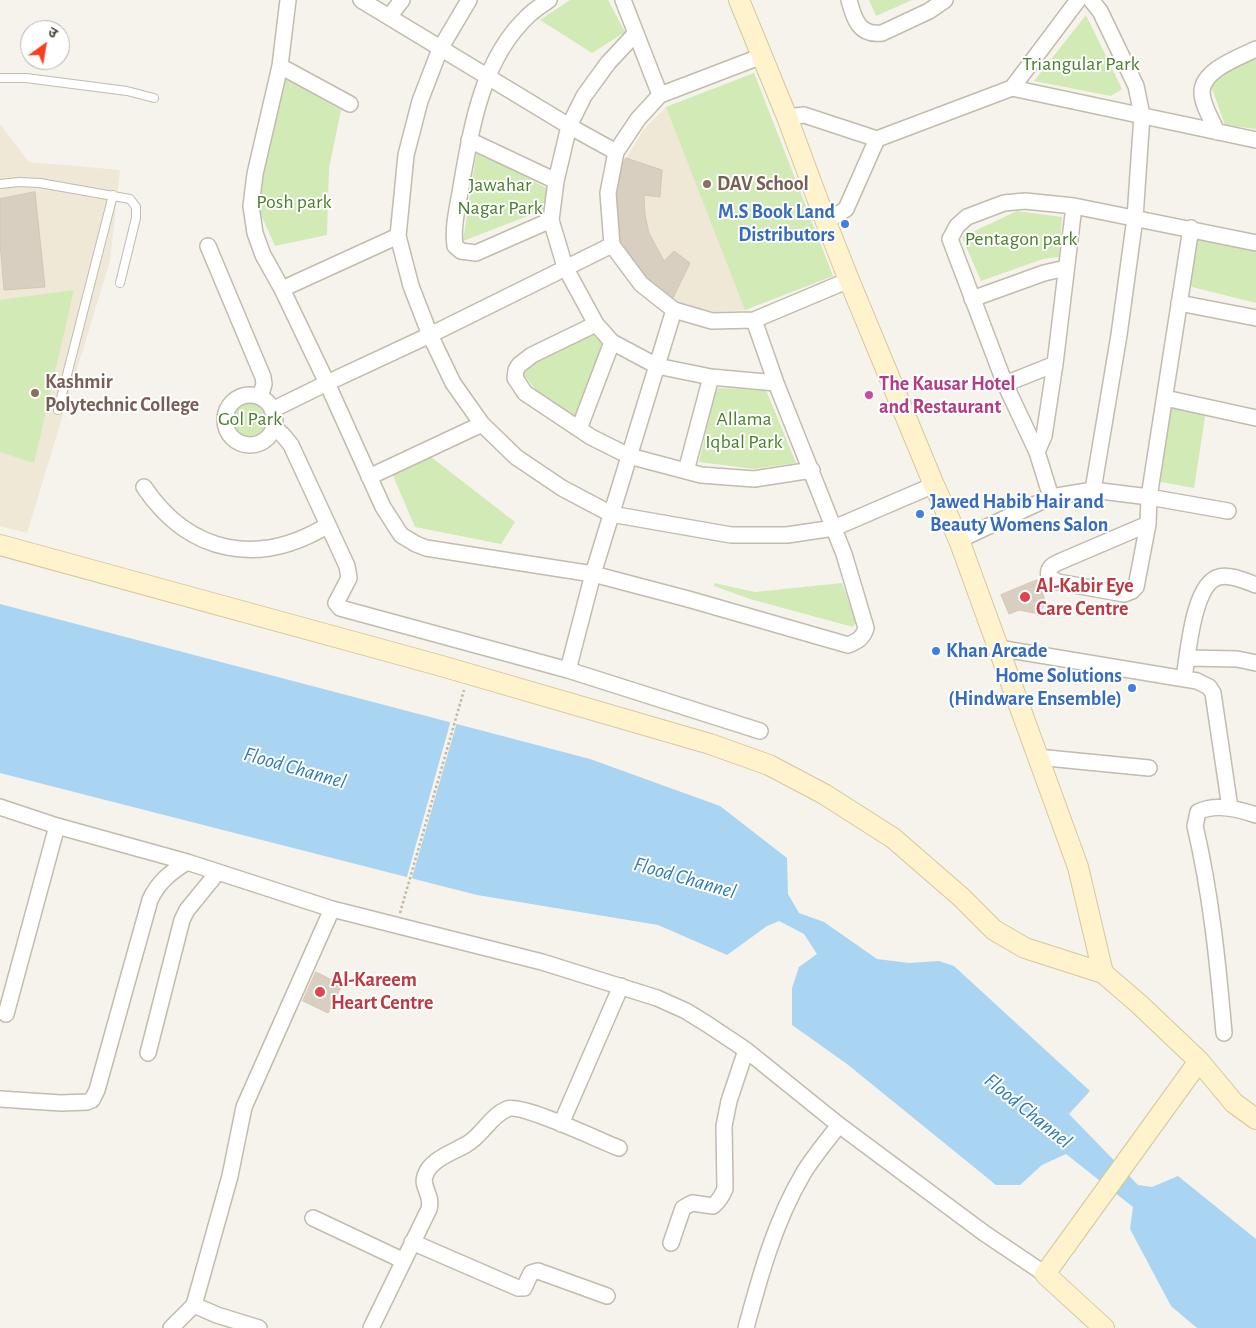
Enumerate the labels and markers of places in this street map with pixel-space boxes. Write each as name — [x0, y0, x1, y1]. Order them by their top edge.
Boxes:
place label: DAV School — [717, 172, 809, 196]
marker: DAV School — [701, 178, 713, 190]
place label: M.S Book Land Distributors — [718, 200, 835, 247]
marker: M.S Book Land Distributors — [839, 218, 851, 230]
place label: Kashmir Polytechnic College — [45, 370, 199, 417]
place label: The Kausar Hotel and Restaurant — [879, 372, 1016, 419]
marker: Kashmir Polytechnic College — [29, 387, 41, 399]
marker: The Kausar Hotel and Restaurant — [863, 389, 875, 401]
place label: Jawed Habib Hair and Beauty Womens Salon — [930, 490, 1108, 537]
marker: Jawed Habib Hair and Beauty Womens Salon — [914, 508, 926, 520]
place label: Al-Kabir Eye Care Centre — [1036, 574, 1134, 621]
marker: Al-Kabir Eye Care Centre — [1018, 590, 1032, 604]
place label: Khan Arcade — [946, 639, 1047, 663]
marker: Khan Arcade — [930, 645, 942, 657]
place label: Home Solutions (Hindware Ensemble) — [948, 664, 1122, 711]
marker: Home Solutions (Hindware Ensemble) — [1126, 682, 1138, 694]
place label: Al-Kareem Heart Centre — [331, 968, 433, 1015]
marker: Al-Kareem Heart Centre — [313, 985, 327, 999]

